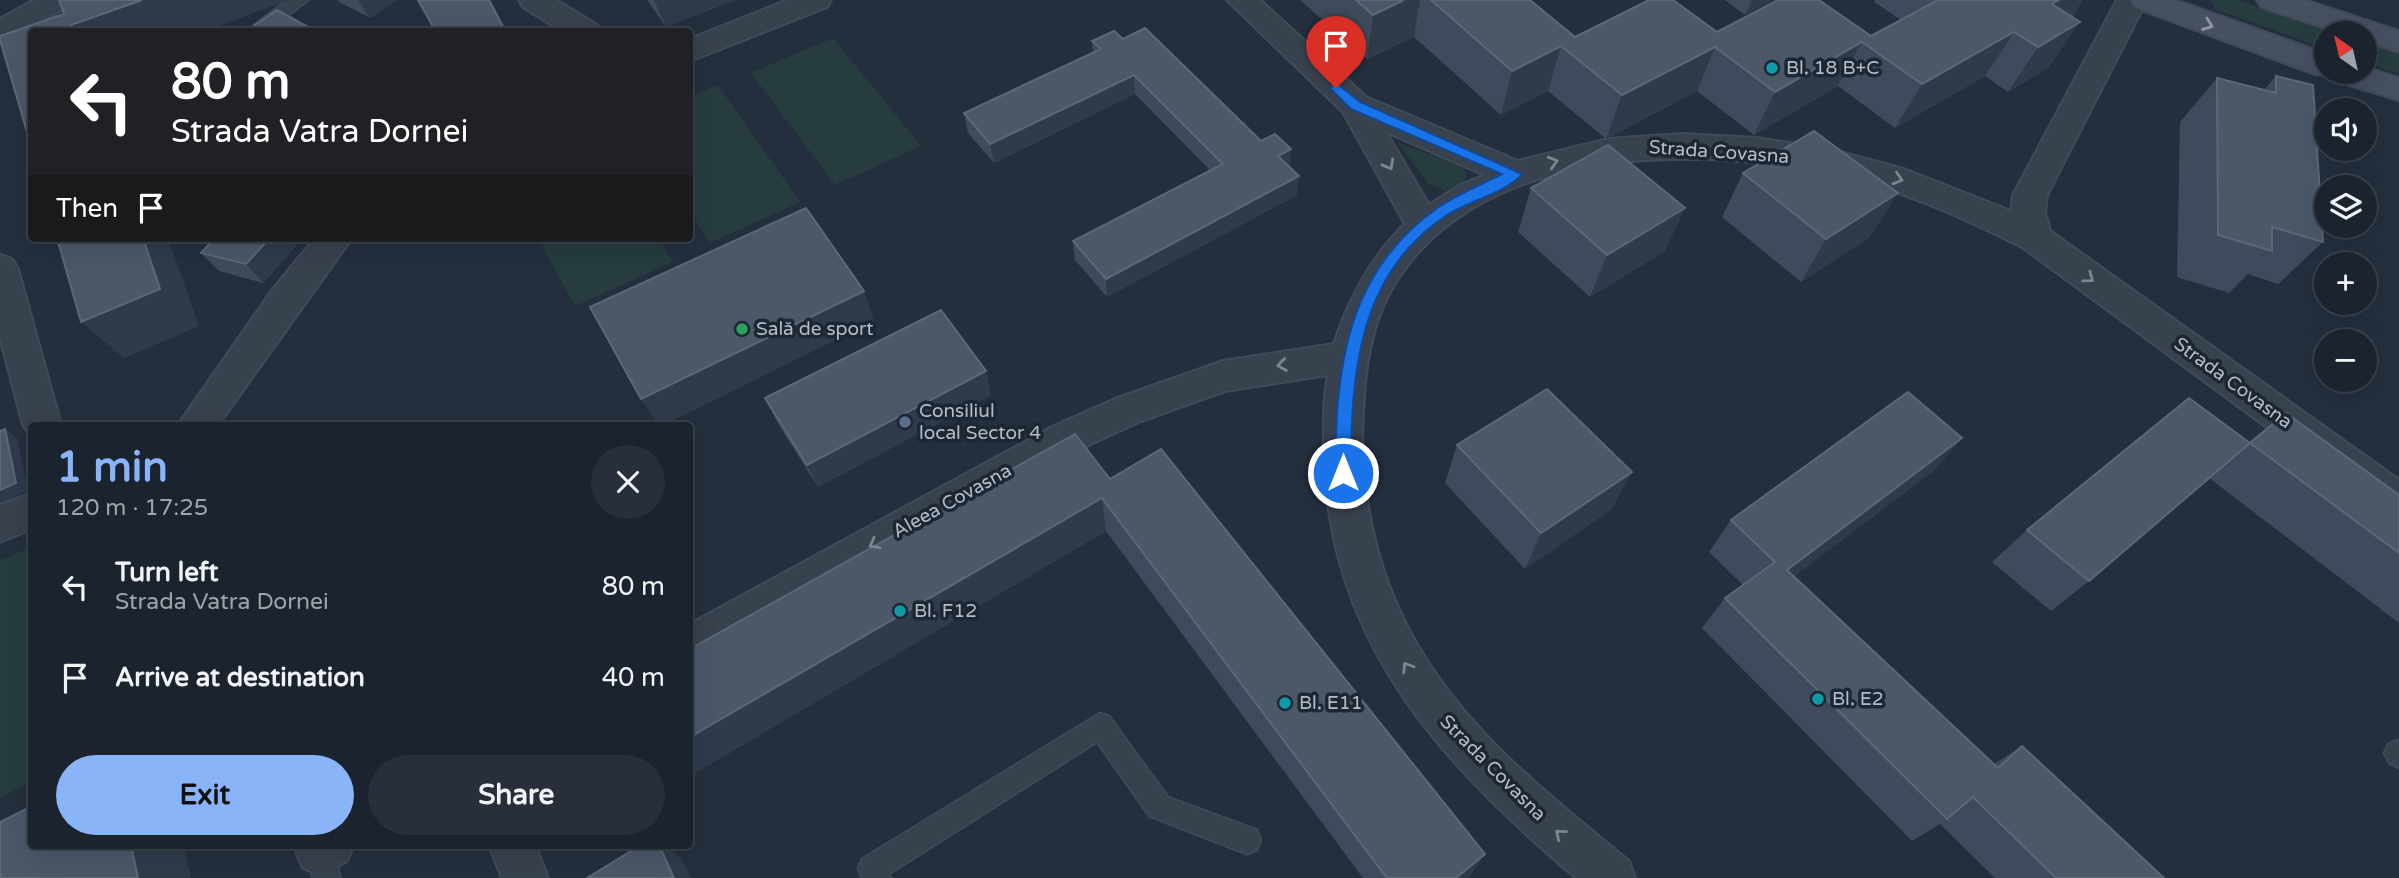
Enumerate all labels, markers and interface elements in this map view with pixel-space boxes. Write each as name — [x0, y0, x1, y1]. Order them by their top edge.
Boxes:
pin — [1306, 16, 1366, 88]
one-way arrow — [2202, 16, 2214, 30]
north arrow — [2314, 21, 2376, 84]
map controls — [2314, 21, 2377, 392]
icon: arrive — [1317, 27, 1355, 65]
text: 80 m — [171, 53, 290, 112]
icon: left — [56, 56, 147, 147]
place label: Bl. 18 B+C — [1786, 57, 1880, 79]
marker: Bl. 18 B+C — [1764, 60, 1780, 76]
button: sound — [2314, 98, 2377, 161]
text: Strada Vatra Dornei — [171, 113, 469, 151]
street label: Strada Covasna — [1648, 136, 1790, 168]
one-way arrow — [1547, 155, 1559, 170]
one-way arrow — [1381, 157, 1394, 170]
one-way arrow — [1892, 171, 1904, 186]
button: layers — [2314, 175, 2377, 238]
icon: arrive — [132, 189, 170, 227]
text: Then — [56, 193, 118, 224]
button: + — [2314, 252, 2377, 315]
one-way arrow — [2081, 270, 2094, 282]
place label: Sală de sport — [756, 318, 874, 340]
marker: Sală de sport — [734, 321, 750, 337]
button: − — [2314, 329, 2377, 392]
street label: Strada Covasna — [2170, 333, 2296, 433]
one-way arrow — [1276, 357, 1287, 372]
place label: Consiliul local Sector 4 — [919, 400, 1041, 444]
marker: Consiliul local Sector 4 — [897, 414, 913, 430]
position arrow — [1306, 436, 1380, 510]
text: 1 min — [56, 442, 168, 493]
button: close — [591, 445, 665, 519]
street label: Aleea Covasna — [889, 459, 1015, 543]
text: 120 m · 17:25 — [56, 494, 208, 522]
one-way arrow — [869, 536, 881, 549]
text: Turn left — [115, 557, 218, 588]
icon: left — [56, 568, 94, 606]
text: 80 m — [602, 571, 665, 602]
text: Strada Vatra Dornei — [115, 588, 329, 616]
place label: Bl. F12 — [914, 600, 977, 622]
marker: Bl. F12 — [892, 603, 908, 619]
icon: arrive — [56, 659, 94, 697]
text: Arrive at destination — [115, 662, 365, 693]
text: 40 m — [602, 662, 665, 693]
one-way arrow — [1403, 662, 1416, 675]
place label: Bl. E2 — [1832, 688, 1884, 710]
marker: Bl. E2 — [1810, 691, 1826, 707]
place label: Bl. E11 — [1299, 692, 1363, 714]
marker: Bl. E11 — [1277, 695, 1293, 711]
street label: Strada Covasna — [1436, 711, 1550, 825]
button: Exit — [56, 755, 354, 835]
button: Share — [368, 755, 665, 835]
one-way arrow — [1555, 830, 1568, 842]

